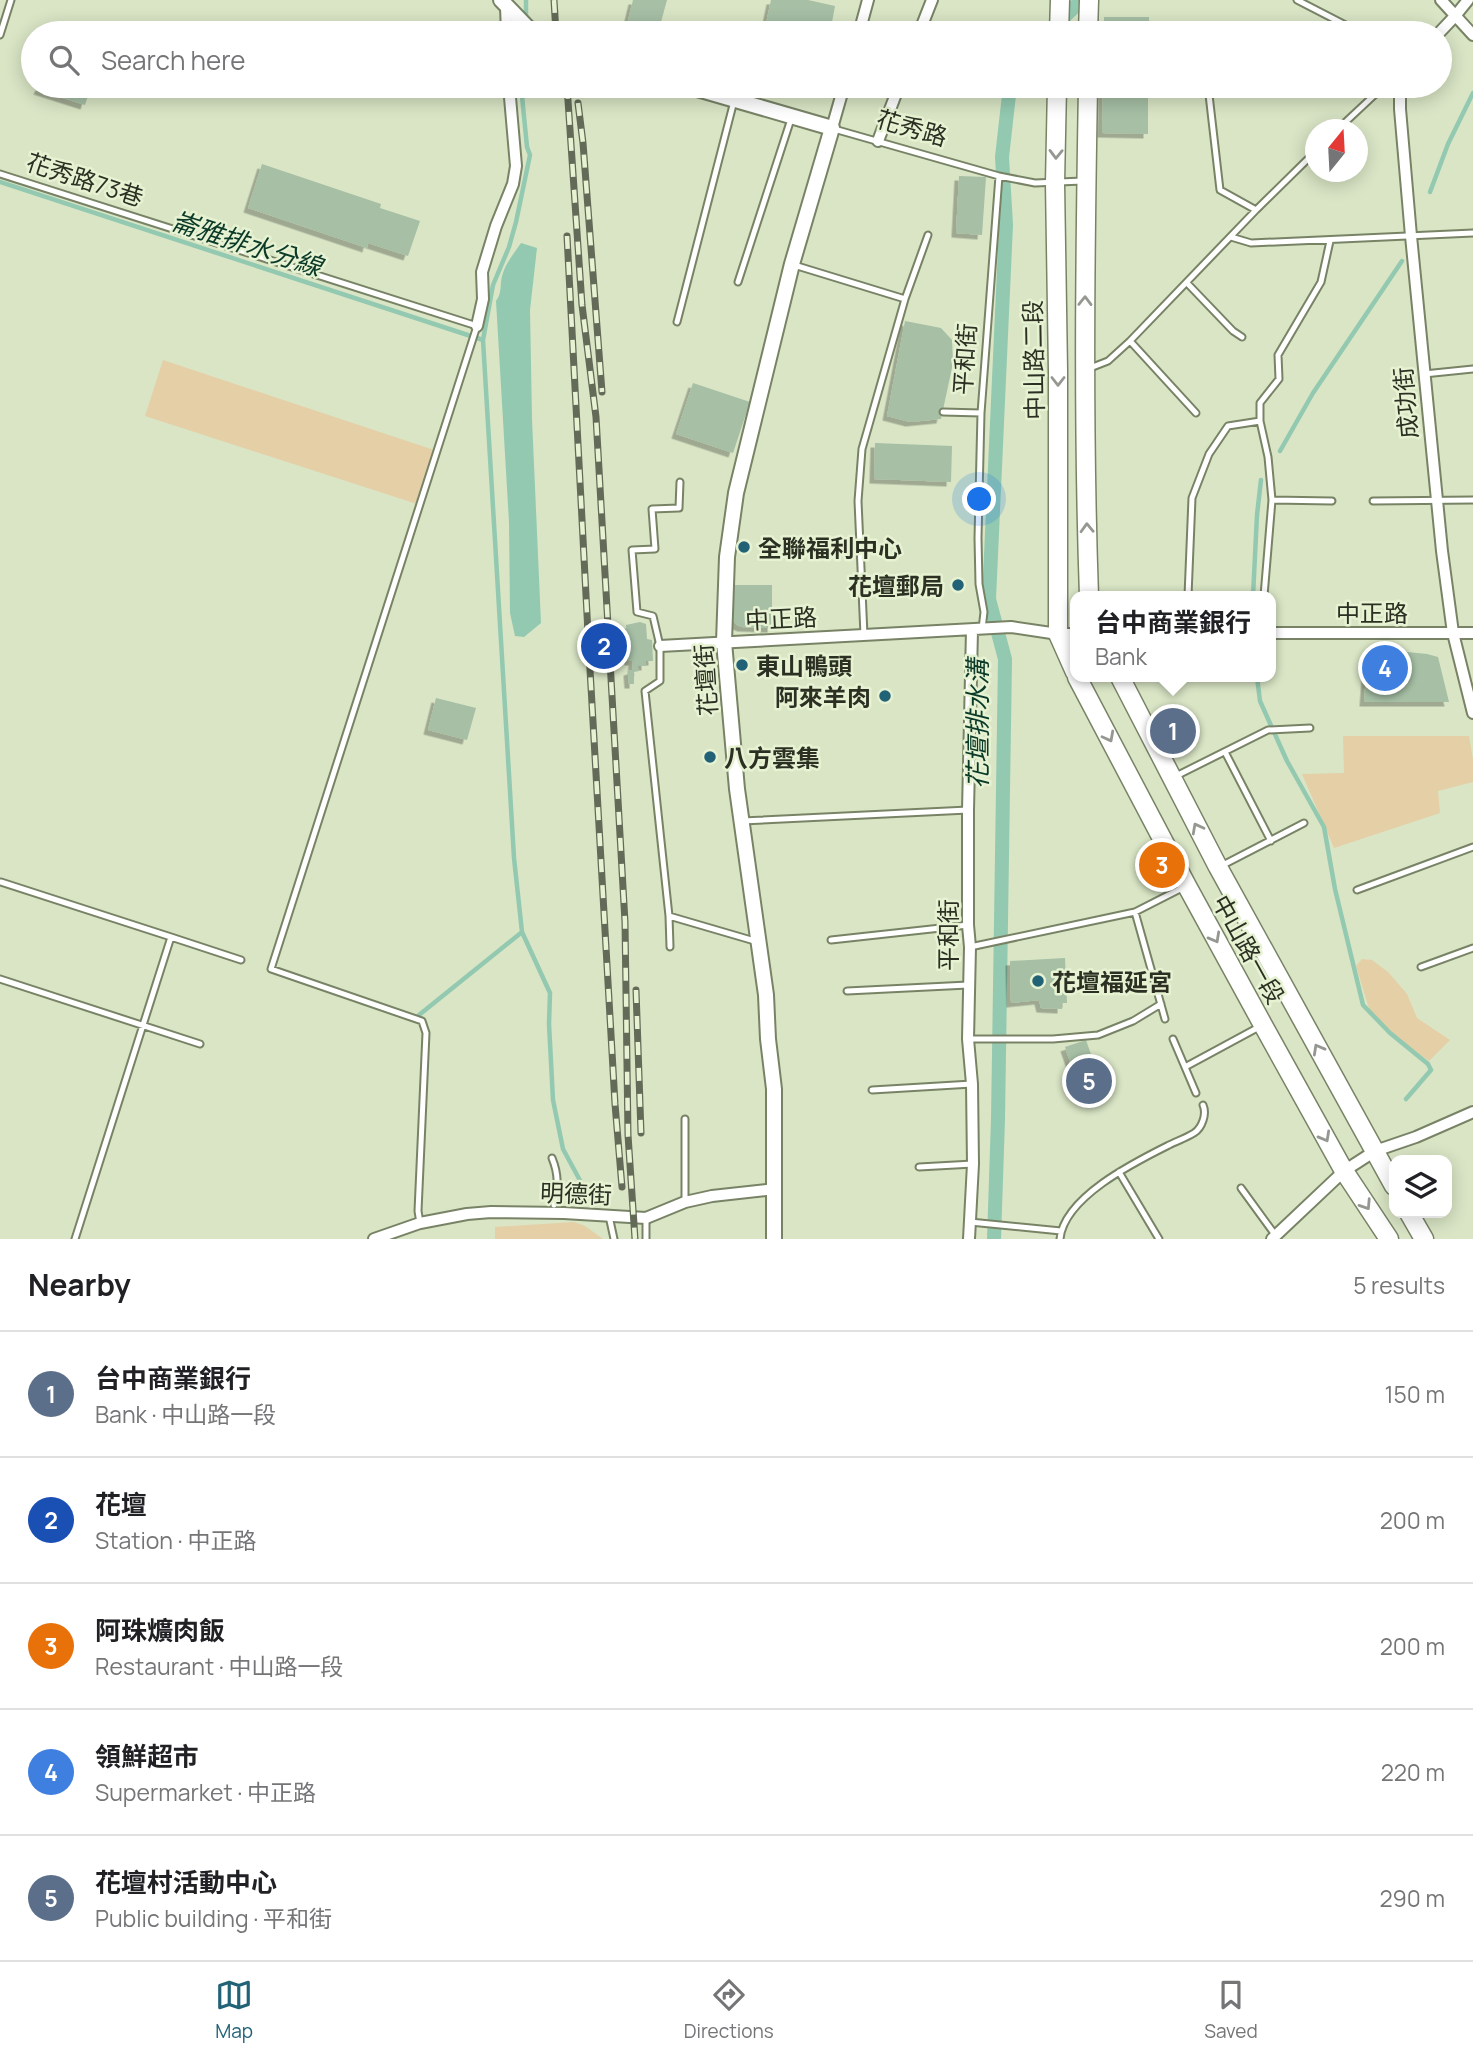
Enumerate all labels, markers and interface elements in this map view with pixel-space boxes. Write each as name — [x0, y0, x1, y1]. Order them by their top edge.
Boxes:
search box — [21, 21, 1452, 98]
icon: search — [45, 41, 83, 79]
text: Search here — [101, 42, 246, 78]
street label: 花秀路 — [873, 101, 951, 153]
north arrow — [1305, 119, 1368, 182]
street label: 花秀路73巷 — [22, 145, 148, 213]
one-way arrow — [1048, 149, 1063, 160]
water label: 崙雅排水分線 — [167, 202, 330, 285]
one-way arrow — [1077, 295, 1092, 306]
street label: 中山路二段 — [1015, 300, 1051, 420]
street label: 平和街 — [945, 322, 983, 396]
street label: 成功街 — [1385, 366, 1425, 440]
one-way arrow — [1050, 377, 1066, 387]
your location — [962, 482, 996, 516]
one-way arrow — [1079, 522, 1094, 533]
place label: 全聯福利中心 — [758, 531, 902, 564]
marker: 全聯福利中心 — [736, 539, 752, 555]
place label: 花壇郵局 — [848, 569, 944, 602]
marker: 花壇郵局 — [950, 577, 966, 593]
popup — [1070, 591, 1276, 682]
street label: 中正路 — [1336, 596, 1408, 629]
street label: 中正路 — [744, 600, 818, 636]
text: 台中商業銀行 — [1095, 604, 1251, 640]
pin: 2 — [581, 620, 627, 672]
text: Bank — [1095, 640, 1147, 672]
pin: 4 — [1362, 642, 1408, 694]
street label: 花壇街 — [686, 643, 724, 717]
place label: 東山鴨頭 — [756, 649, 852, 682]
water label: 花壇排水溝 — [959, 655, 995, 789]
marker: 東山鴨頭 — [734, 657, 750, 673]
place label: 阿來羊肉 — [775, 680, 871, 713]
marker: 阿來羊肉 — [877, 688, 893, 704]
pin: 1 — [1150, 705, 1196, 757]
one-way arrow — [1101, 730, 1114, 742]
place label: 八方雲集 — [724, 741, 820, 774]
marker: 八方雲集 — [702, 749, 718, 765]
one-way arrow — [1192, 823, 1206, 835]
pin: 3 — [1139, 839, 1185, 891]
street label: 中山路一段 — [1205, 889, 1293, 1009]
street label: 平和街 — [931, 899, 964, 971]
one-way arrow — [1207, 931, 1220, 944]
place label: 花壇福延宮 — [1052, 965, 1172, 998]
marker: 花壇福延宮 — [1030, 973, 1046, 989]
one-way arrow — [1313, 1043, 1326, 1056]
pin: 5 — [1066, 1055, 1112, 1107]
one-way arrow — [1317, 1130, 1330, 1143]
map controls — [1389, 1155, 1452, 1218]
button: layers — [1389, 1155, 1452, 1218]
street label: 明德街 — [539, 1175, 613, 1211]
one-way arrow — [1358, 1197, 1371, 1210]
text: Nearby — [28, 1264, 131, 1305]
text: 5 results — [1353, 1269, 1445, 1301]
text: 台中商業銀行 — [95, 1360, 251, 1396]
text: 1 — [46, 1378, 56, 1410]
text: 150 m — [1385, 1378, 1445, 1410]
text: Bank · 中山路一段 — [95, 1398, 276, 1430]
text: 花壇 — [95, 1486, 147, 1522]
text: 2 — [44, 1504, 58, 1536]
text: 200 m — [1380, 1504, 1445, 1536]
text: Station · 中正路 — [95, 1524, 256, 1556]
text: 阿珠爌肉飯 — [95, 1612, 225, 1648]
text: 3 — [44, 1630, 58, 1662]
text: 200 m — [1380, 1630, 1445, 1662]
text: Restaurant · 中山路一段 — [95, 1650, 344, 1682]
text: 領鮮超市 — [95, 1738, 199, 1774]
text: 4 — [44, 1756, 58, 1788]
text: 220 m — [1381, 1756, 1445, 1788]
text: Supermarket · 中正路 — [95, 1776, 316, 1808]
text: 花壇村活動中心 — [95, 1864, 277, 1900]
text: 5 — [44, 1882, 58, 1914]
text: 290 m — [1379, 1882, 1445, 1914]
text: Public building · 平和街 — [95, 1902, 332, 1934]
tab: Map — [215, 1976, 253, 2044]
tab: Directions — [684, 1976, 774, 2044]
tab: Saved — [1204, 1976, 1258, 2044]

